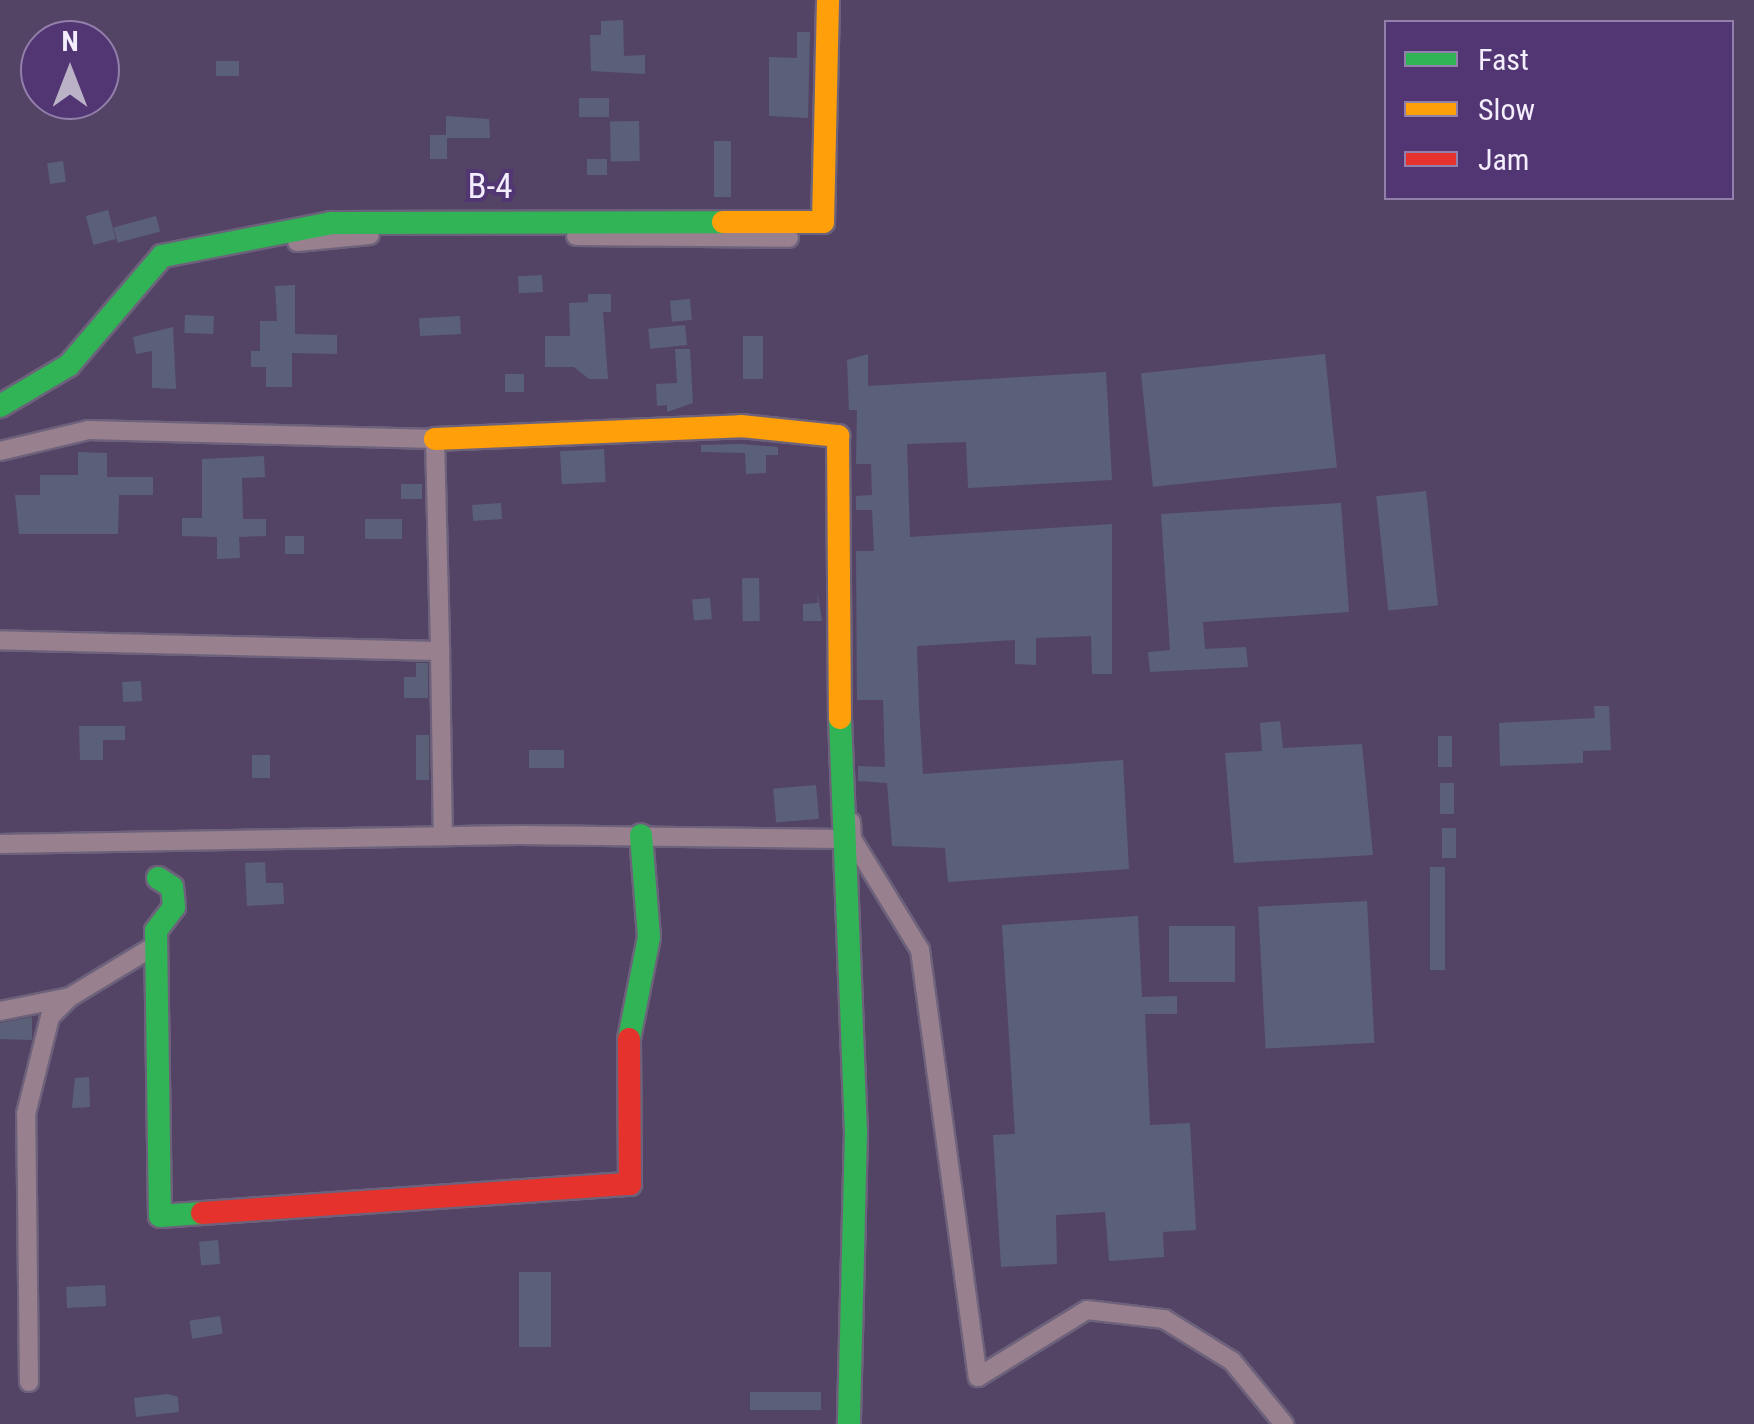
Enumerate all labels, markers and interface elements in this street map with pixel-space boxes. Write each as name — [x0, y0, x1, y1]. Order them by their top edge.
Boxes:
north arrow — [20, 20, 120, 120]
legend — [1384, 20, 1734, 200]
text: N — [61, 25, 79, 58]
text: Fast — [1478, 42, 1529, 77]
text: Slow — [1478, 92, 1535, 127]
text: Jam — [1478, 142, 1529, 177]
street label: B-4 — [467, 166, 513, 208]

